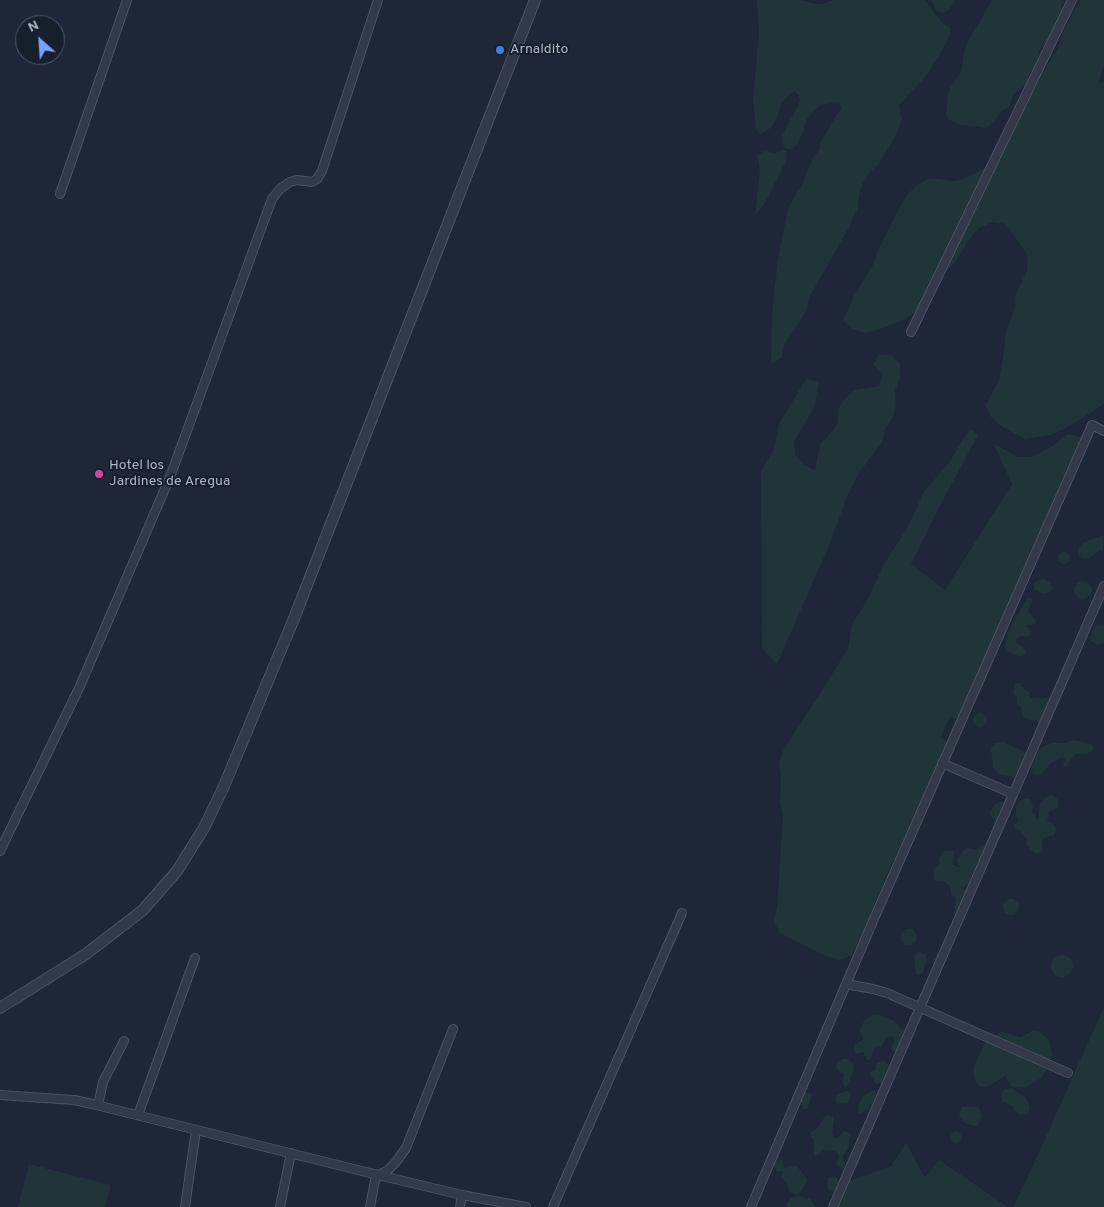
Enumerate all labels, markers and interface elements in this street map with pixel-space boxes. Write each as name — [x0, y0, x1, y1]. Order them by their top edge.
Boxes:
north arrow — [15, 15, 65, 65]
text: N — [25, 17, 42, 37]
place label: Arnaldito — [510, 42, 568, 58]
marker: Arnaldito — [494, 44, 506, 56]
place label: Hotel los Jardines de Aregua — [109, 458, 230, 491]
marker: Hotel los Jardines de Aregua — [93, 468, 105, 480]

